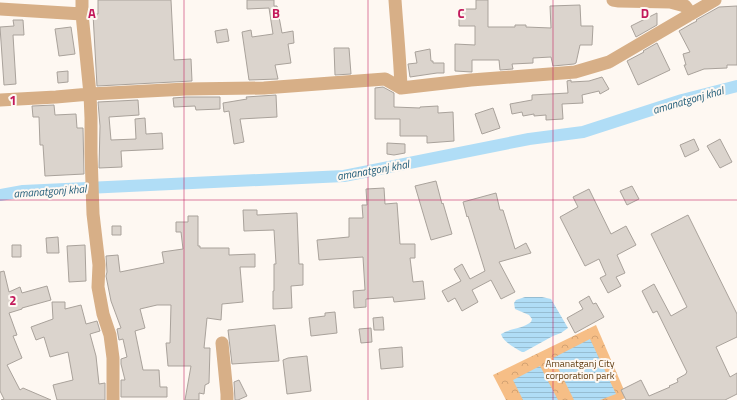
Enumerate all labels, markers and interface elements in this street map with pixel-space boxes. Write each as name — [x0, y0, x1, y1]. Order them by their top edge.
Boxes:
text: A — [88, 3, 96, 23]
text: B — [272, 3, 280, 23]
text: C — [457, 3, 465, 23]
text: D — [641, 3, 649, 23]
water label: amanatgonj khal — [651, 82, 727, 118]
text: 1 — [9, 90, 17, 110]
water label: amanatgonj khal — [336, 156, 412, 184]
water label: amanatgonj khal — [13, 180, 89, 202]
text: 2 — [9, 290, 17, 310]
park label: Amanatganj City corporation park — [545, 356, 615, 383]

